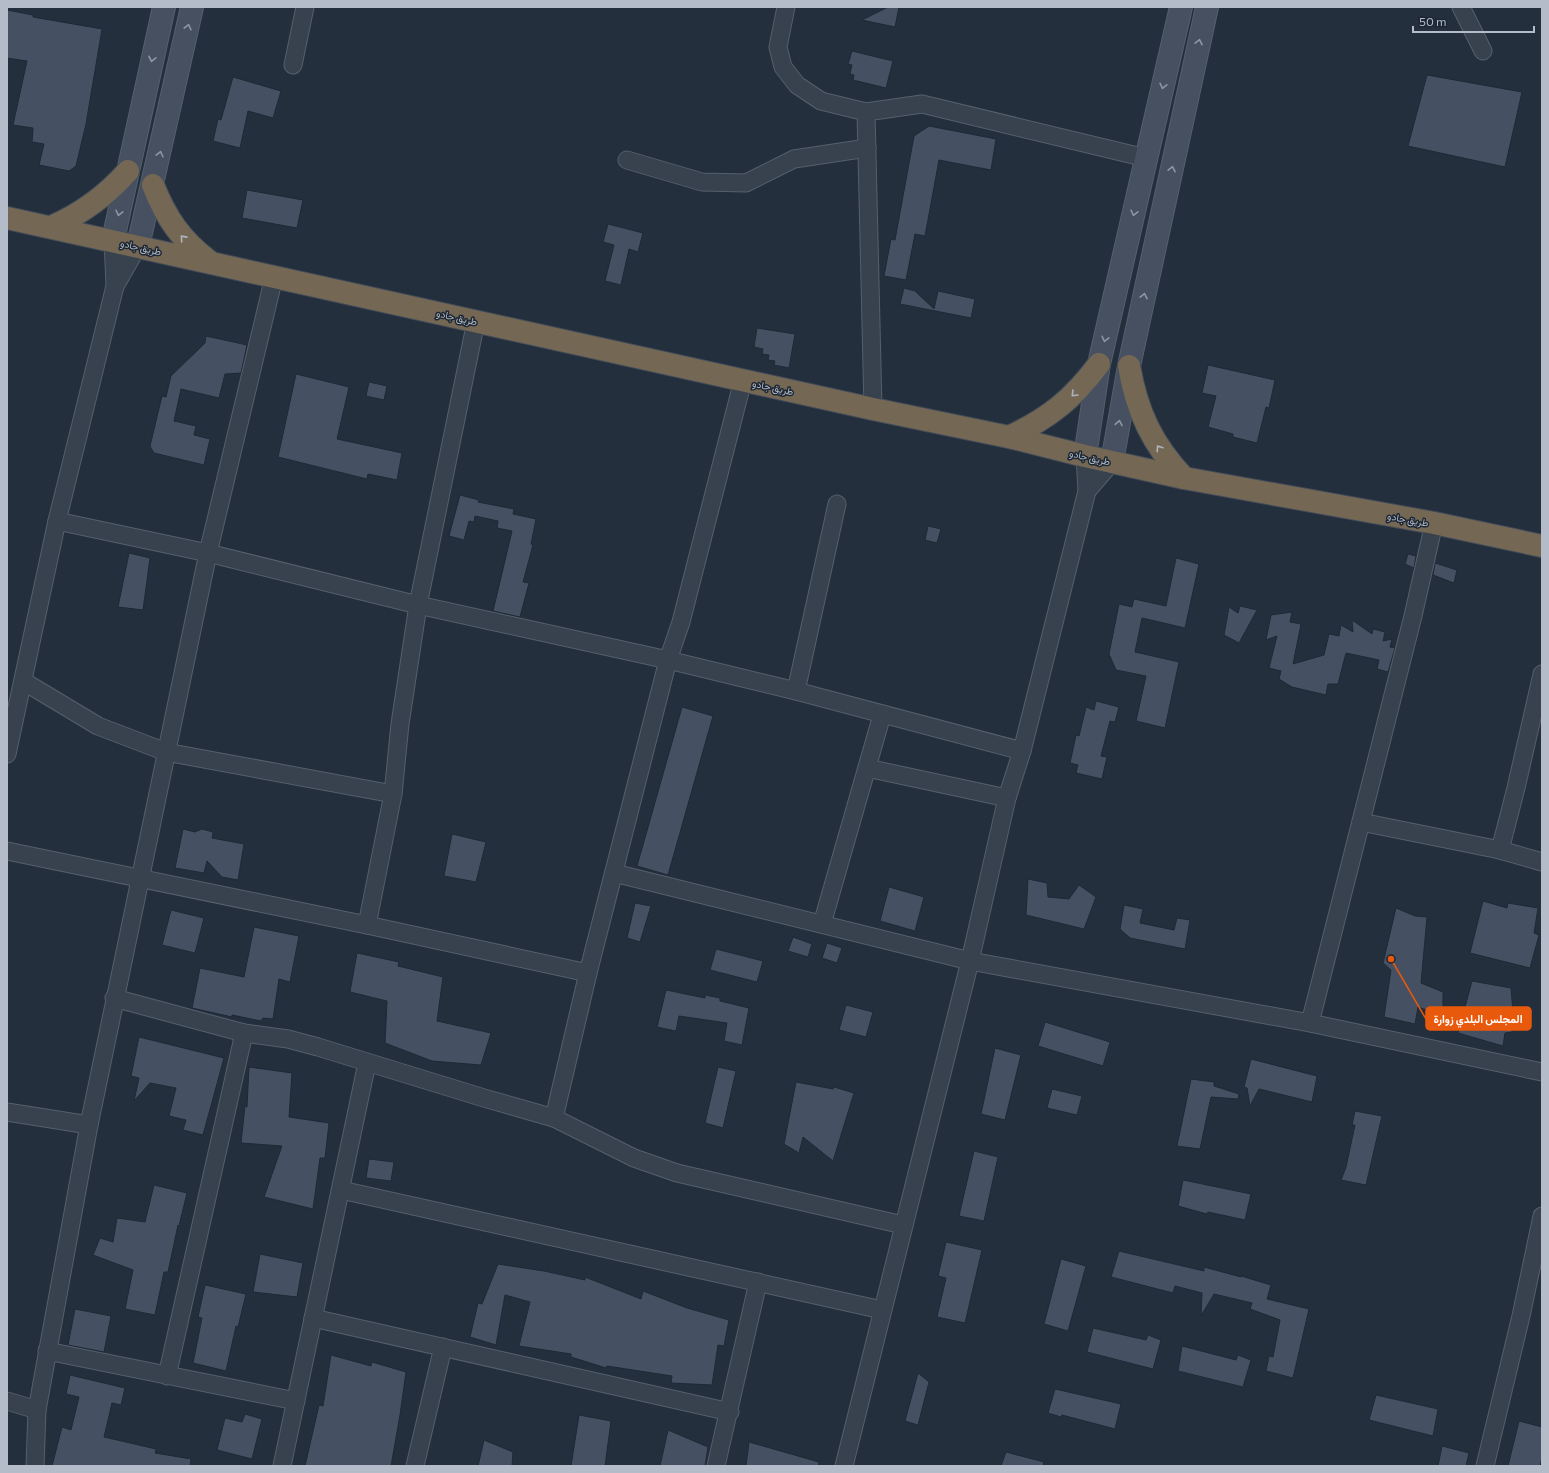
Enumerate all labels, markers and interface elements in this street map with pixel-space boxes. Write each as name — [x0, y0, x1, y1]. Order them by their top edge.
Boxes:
scale bar — [1413, 8, 1534, 34]
text: 50 m — [1419, 14, 1447, 28]
one-way arrow — [183, 24, 191, 30]
one-way arrow — [1195, 39, 1203, 45]
one-way arrow — [149, 56, 157, 62]
one-way arrow — [1159, 83, 1167, 89]
one-way arrow — [155, 151, 163, 157]
one-way arrow — [1167, 166, 1175, 172]
one-way arrow — [115, 210, 123, 216]
one-way arrow — [1130, 210, 1138, 216]
one-way arrow — [180, 235, 187, 242]
street label: طريق جادو — [119, 236, 163, 259]
one-way arrow — [1140, 293, 1148, 299]
street label: طريق جادو — [435, 306, 479, 329]
one-way arrow — [1101, 336, 1109, 343]
street label: طريق جادو — [751, 377, 795, 398]
one-way arrow — [1071, 389, 1079, 397]
one-way arrow — [1114, 420, 1123, 426]
one-way arrow — [1156, 445, 1164, 452]
street label: طريق جادو — [1068, 446, 1112, 469]
street label: طريق جادو — [1386, 509, 1430, 530]
callout: المجلس البلدي زوارة — [1426, 1007, 1531, 1030]
text: المجلس البلدي زوارة — [1433, 1012, 1523, 1028]

